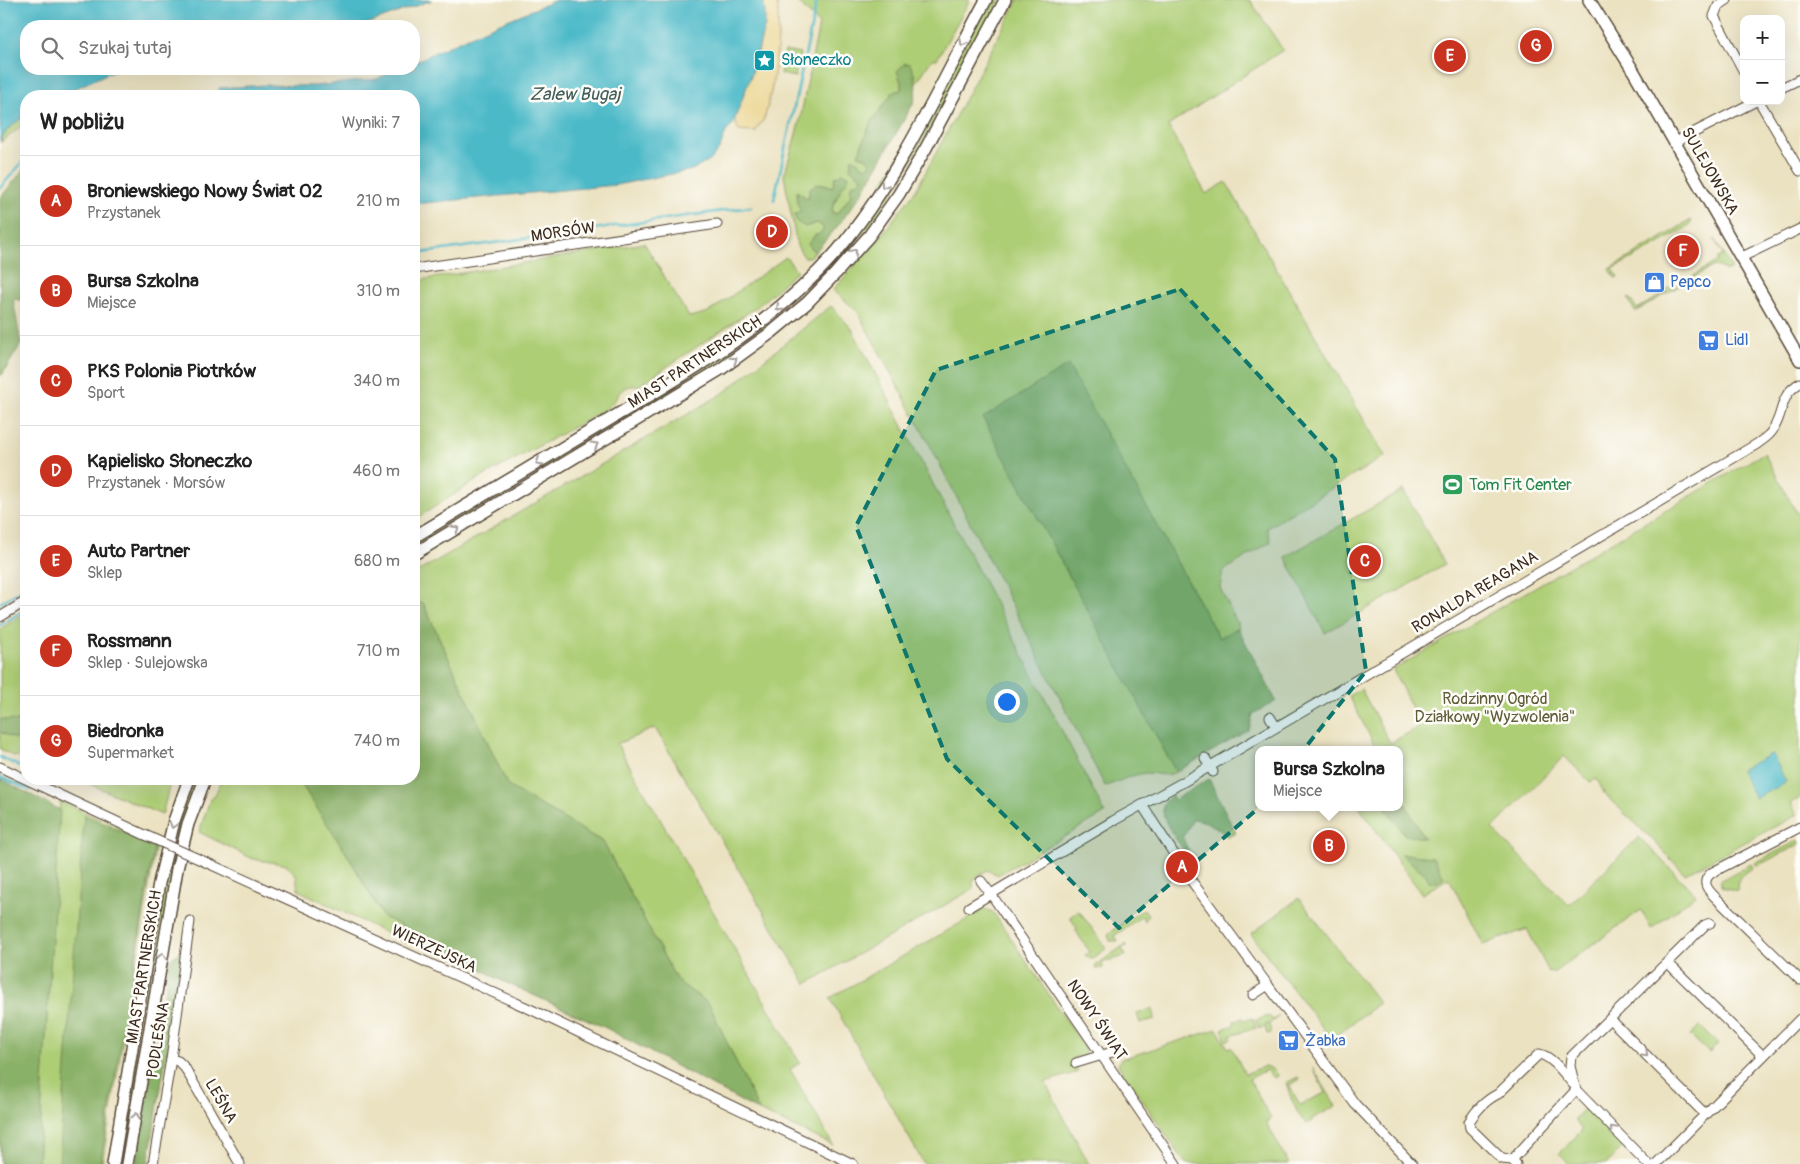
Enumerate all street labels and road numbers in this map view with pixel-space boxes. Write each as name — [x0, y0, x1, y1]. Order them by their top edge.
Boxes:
street label: SULEJOWSKA — [1677, 124, 1743, 218]
street label: MORSÓW — [529, 217, 596, 246]
street label: MIAST PARTNERSKICH — [624, 311, 766, 413]
street label: RONALDA REAGANA — [1408, 546, 1542, 638]
street label: MIAST PARTNERSKICH — [122, 889, 166, 1045]
street label: WIERZEJSKA — [388, 920, 480, 978]
street label: NOWY ŚWIAT — [1063, 976, 1131, 1064]
street label: PODLEŚNA — [142, 1000, 174, 1080]
street label: LEŚNA — [200, 1075, 242, 1127]

